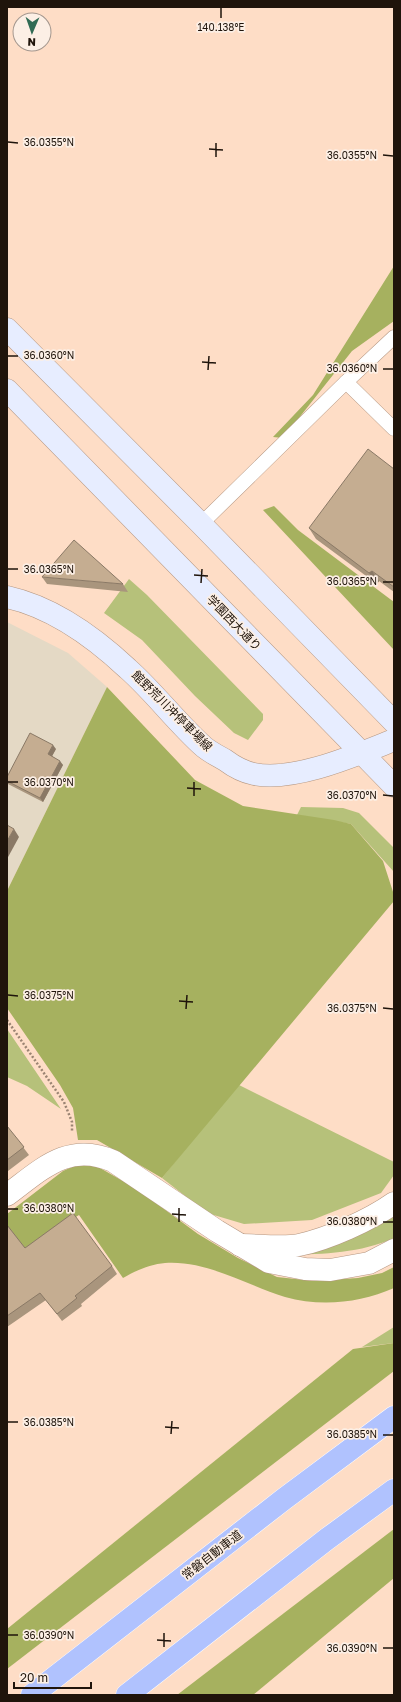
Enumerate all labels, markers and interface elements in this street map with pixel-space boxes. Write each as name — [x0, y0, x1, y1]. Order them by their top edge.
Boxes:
north arrow — [12, 12, 52, 52]
text: 140.138°E — [198, 21, 244, 33]
text: N — [27, 36, 36, 49]
text: 36.0355°N — [24, 136, 74, 148]
text: 36.0355°N — [327, 149, 377, 161]
text: 36.0360°N — [24, 349, 74, 361]
text: 36.0360°N — [327, 362, 377, 374]
text: 36.0365°N — [24, 563, 74, 575]
text: 36.0365°N — [327, 575, 377, 587]
street label: 学園西大通り — [204, 592, 265, 654]
street label: 館野荒川沖停車場線 — [129, 667, 216, 754]
text: 36.0370°N — [24, 776, 74, 788]
text: 36.0370°N — [327, 789, 377, 801]
text: 36.0375°N — [24, 989, 74, 1001]
text: 36.0375°N — [327, 1002, 377, 1014]
text: 36.0380°N — [24, 1202, 74, 1214]
text: 36.0380°N — [327, 1215, 377, 1227]
text: 36.0385°N — [24, 1416, 74, 1428]
text: 36.0385°N — [327, 1428, 377, 1440]
street label: 常磐自動車道 — [179, 1527, 245, 1583]
text: 36.0390°N — [24, 1629, 74, 1641]
text: 36.0390°N — [327, 1642, 377, 1654]
scale bar — [14, 1664, 91, 1690]
text: 20 m — [20, 1670, 48, 1685]

